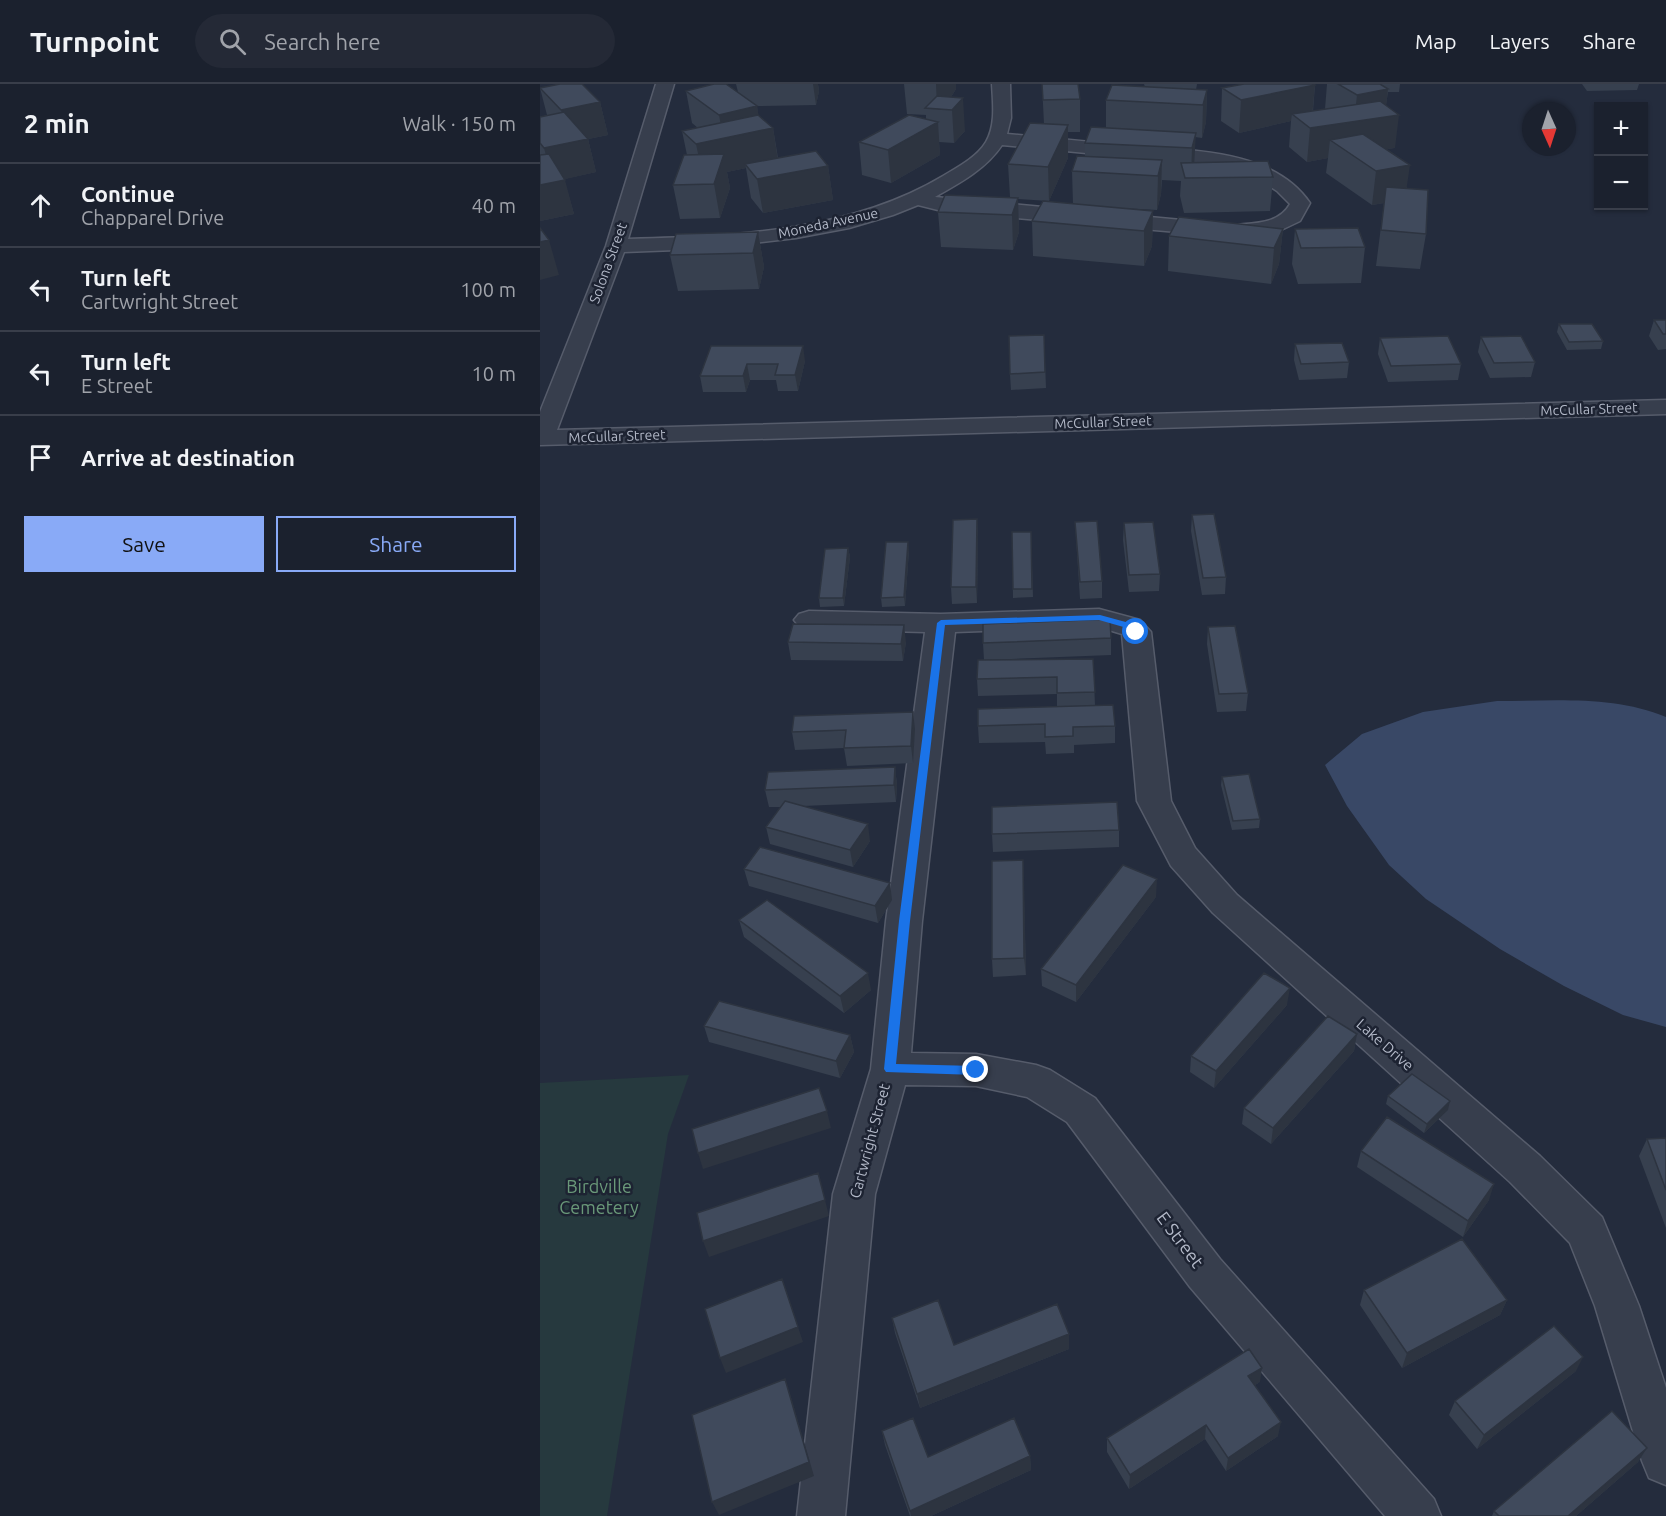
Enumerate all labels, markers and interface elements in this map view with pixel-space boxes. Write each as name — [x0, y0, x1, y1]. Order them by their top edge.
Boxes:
search box — [195, 14, 615, 68]
icon: search — [216, 25, 249, 58]
text: Turnpoint — [30, 26, 159, 57]
text: Search here — [264, 29, 381, 54]
text: Map — [1415, 29, 1456, 53]
text: Layers — [1489, 29, 1550, 53]
text: Share — [1583, 29, 1636, 53]
north arrow — [1522, 102, 1576, 156]
map controls — [1594, 102, 1648, 210]
button: + — [1594, 102, 1648, 156]
text: 2 min — [24, 109, 90, 138]
text: Walk · 150 m — [403, 112, 516, 135]
button: − — [1594, 156, 1648, 210]
text: Continue — [81, 181, 175, 206]
icon: ahead — [24, 189, 57, 222]
text: 40 m — [472, 194, 516, 217]
street label: Moneda Avenue — [777, 205, 879, 241]
text: Chapparel Drive — [81, 206, 224, 229]
street label: Solona Street — [586, 220, 630, 306]
text: Turn left — [81, 265, 171, 290]
icon: left — [24, 273, 57, 306]
text: 100 m — [460, 278, 516, 301]
text: Cartwright Street — [81, 290, 238, 313]
text: Turn left — [81, 349, 171, 374]
icon: left — [24, 357, 57, 390]
text: 10 m — [472, 362, 516, 385]
text: E Street — [81, 374, 153, 397]
street label: McCullar Street — [1540, 399, 1638, 419]
street label: McCullar Street — [1054, 412, 1152, 432]
street label: McCullar Street — [568, 426, 666, 446]
icon: arrive — [24, 441, 57, 474]
text: Arrive at destination — [81, 445, 295, 470]
button: Save — [24, 516, 264, 572]
button: Share — [276, 516, 516, 572]
route start — [1122, 618, 1148, 644]
street label: Lake Drive — [1353, 1015, 1417, 1074]
route end — [962, 1056, 988, 1082]
street label: Cartwright Street — [846, 1082, 893, 1200]
park label: Birdville Cemetery — [559, 1176, 639, 1217]
street label: E Street — [1153, 1208, 1208, 1271]

